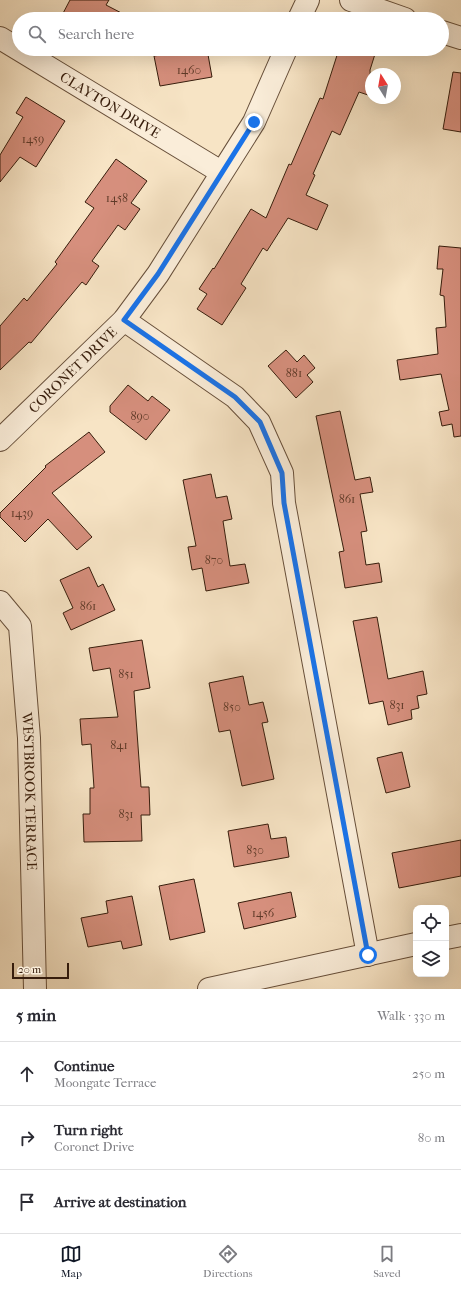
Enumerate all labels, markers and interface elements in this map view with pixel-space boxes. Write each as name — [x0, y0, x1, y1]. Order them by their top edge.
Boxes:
search box — [12, 12, 449, 56]
icon: search — [26, 23, 48, 45]
text: Search here — [58, 25, 134, 43]
house number: 1460 — [177, 63, 201, 77]
street label: CLAYTON DRIVE — [57, 68, 164, 142]
north arrow — [365, 68, 401, 104]
route end — [245, 113, 263, 131]
house number: 1459 — [22, 132, 44, 146]
house number: 1458 — [106, 191, 128, 205]
street label: CORONET DRIVE — [25, 323, 121, 417]
house number: 881 — [286, 366, 302, 380]
house number: 890 — [131, 409, 149, 423]
house number: 861 — [339, 492, 355, 506]
house number: 1439 — [11, 506, 33, 520]
house number: 870 — [205, 553, 223, 567]
house number: 861 — [80, 599, 96, 613]
house number: 851 — [118, 667, 134, 681]
house number: 831 — [389, 698, 405, 712]
house number: 850 — [223, 700, 241, 714]
street label: WESTBROOK TERRACE — [18, 711, 40, 871]
house number: 841 — [110, 738, 128, 752]
house number: 831 — [118, 807, 134, 821]
house number: 830 — [246, 843, 264, 857]
map controls — [413, 905, 449, 977]
button: locate — [413, 905, 449, 941]
house number: 1456 — [252, 906, 275, 920]
button: layers — [413, 941, 449, 977]
route start — [359, 946, 377, 964]
scale bar — [12, 961, 69, 980]
text: 20 m — [18, 963, 41, 976]
text: 5 min — [16, 1005, 56, 1025]
text: Walk · 330 m — [377, 1008, 445, 1023]
text: Continue — [54, 1057, 114, 1075]
icon: ahead — [16, 1063, 38, 1085]
text: 250 m — [412, 1066, 445, 1081]
text: Moongate Terrace — [54, 1075, 157, 1090]
text: Turn right — [54, 1121, 123, 1139]
icon: right — [16, 1127, 38, 1149]
text: 80 m — [418, 1130, 445, 1145]
text: Coronet Drive — [54, 1139, 134, 1154]
icon: arrive — [16, 1191, 38, 1213]
text: Arrive at destination — [54, 1193, 186, 1211]
tab: Map — [60, 1243, 82, 1280]
tab: Directions — [203, 1243, 253, 1280]
tab: Saved — [373, 1243, 401, 1280]

